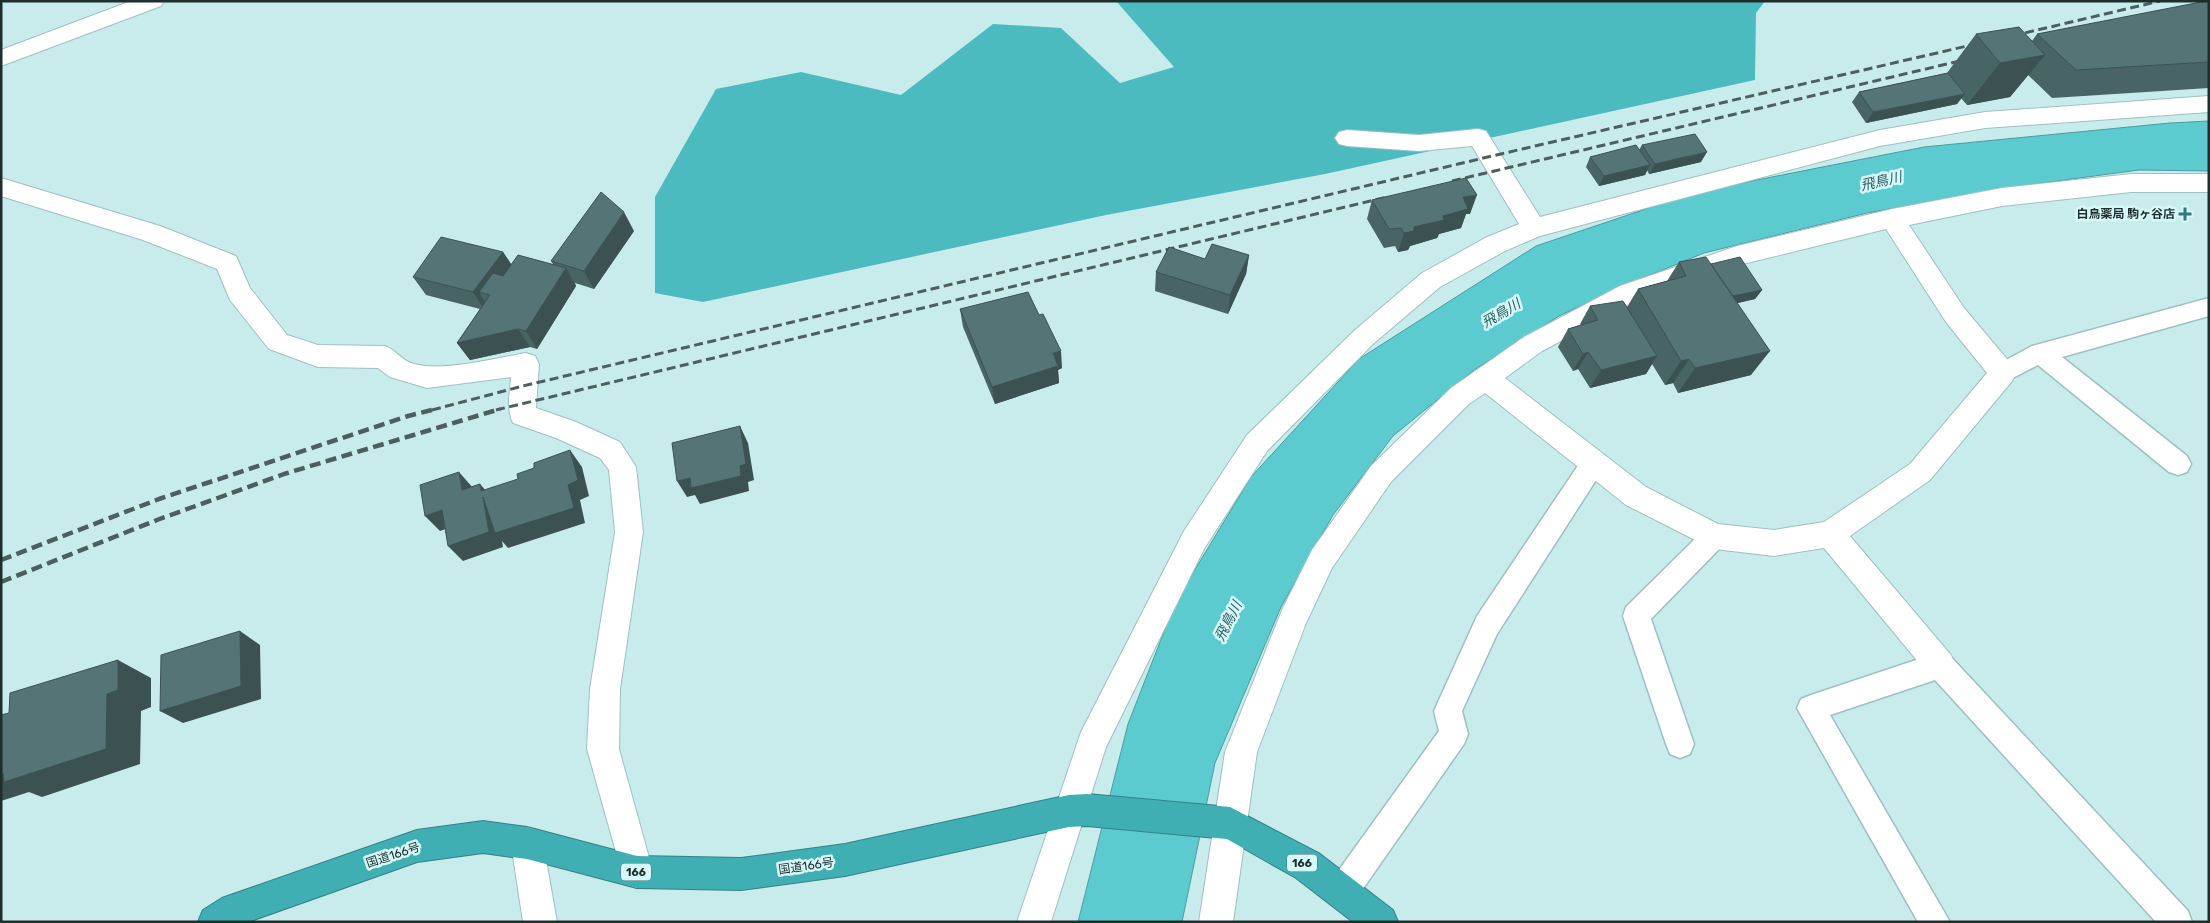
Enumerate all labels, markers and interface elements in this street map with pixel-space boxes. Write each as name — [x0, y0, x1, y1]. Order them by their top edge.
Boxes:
water label: 飛鳥川 — [1859, 168, 1905, 194]
place label: 白鳥薬局 駒ヶ谷店 — [2076, 207, 2175, 221]
marker: 白鳥薬局 駒ヶ谷店 — [2179, 208, 2191, 220]
water label: 飛鳥川 — [1479, 294, 1525, 332]
water label: 飛鳥川 — [1211, 597, 1246, 644]
street label: 国道166号 — [364, 840, 422, 870]
road number: 166 — [1287, 854, 1317, 871]
street label: 国道166号 — [777, 855, 835, 877]
road number: 166 — [621, 864, 651, 880]

